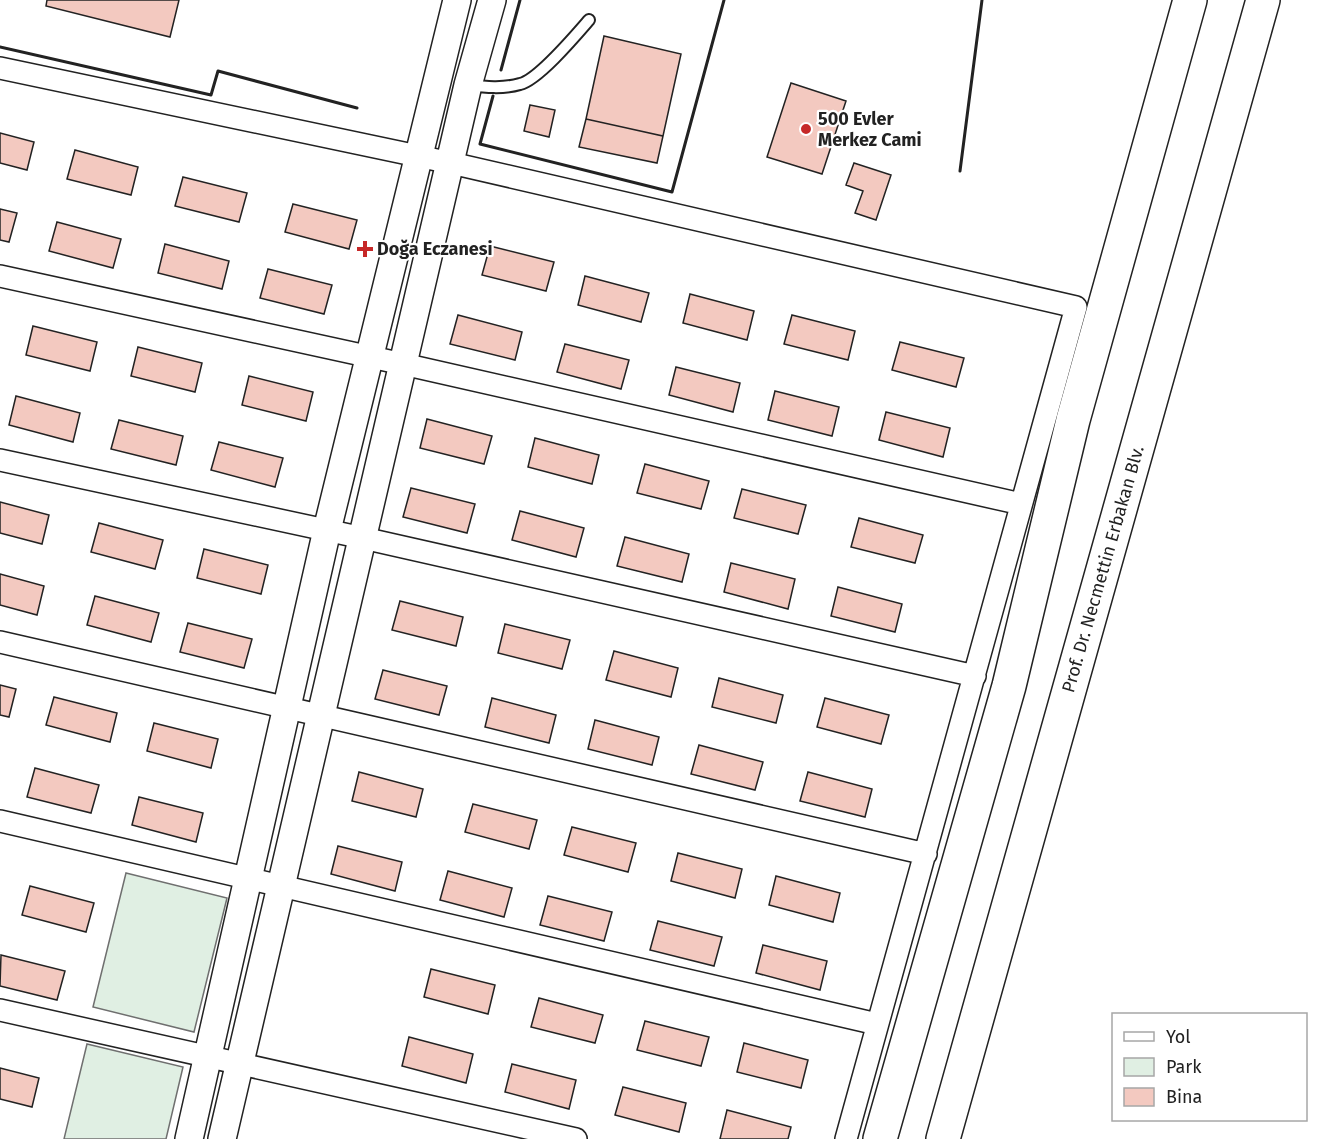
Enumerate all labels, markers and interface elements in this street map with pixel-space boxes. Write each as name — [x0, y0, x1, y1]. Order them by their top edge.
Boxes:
place label: 500 Evler Merkez Cami — [818, 108, 922, 151]
marker: 500 Evler Merkez Cami — [799, 122, 813, 136]
place label: Doğa Eczanesi — [377, 238, 493, 260]
marker: Doğa Eczanesi — [358, 242, 372, 256]
street label: Prof. Dr. Necmettin Erbakan Blv. — [1057, 443, 1149, 695]
legend — [1112, 1013, 1307, 1121]
text: Yol — [1166, 1026, 1191, 1048]
text: Park — [1166, 1056, 1202, 1078]
text: Bina — [1166, 1086, 1202, 1108]

